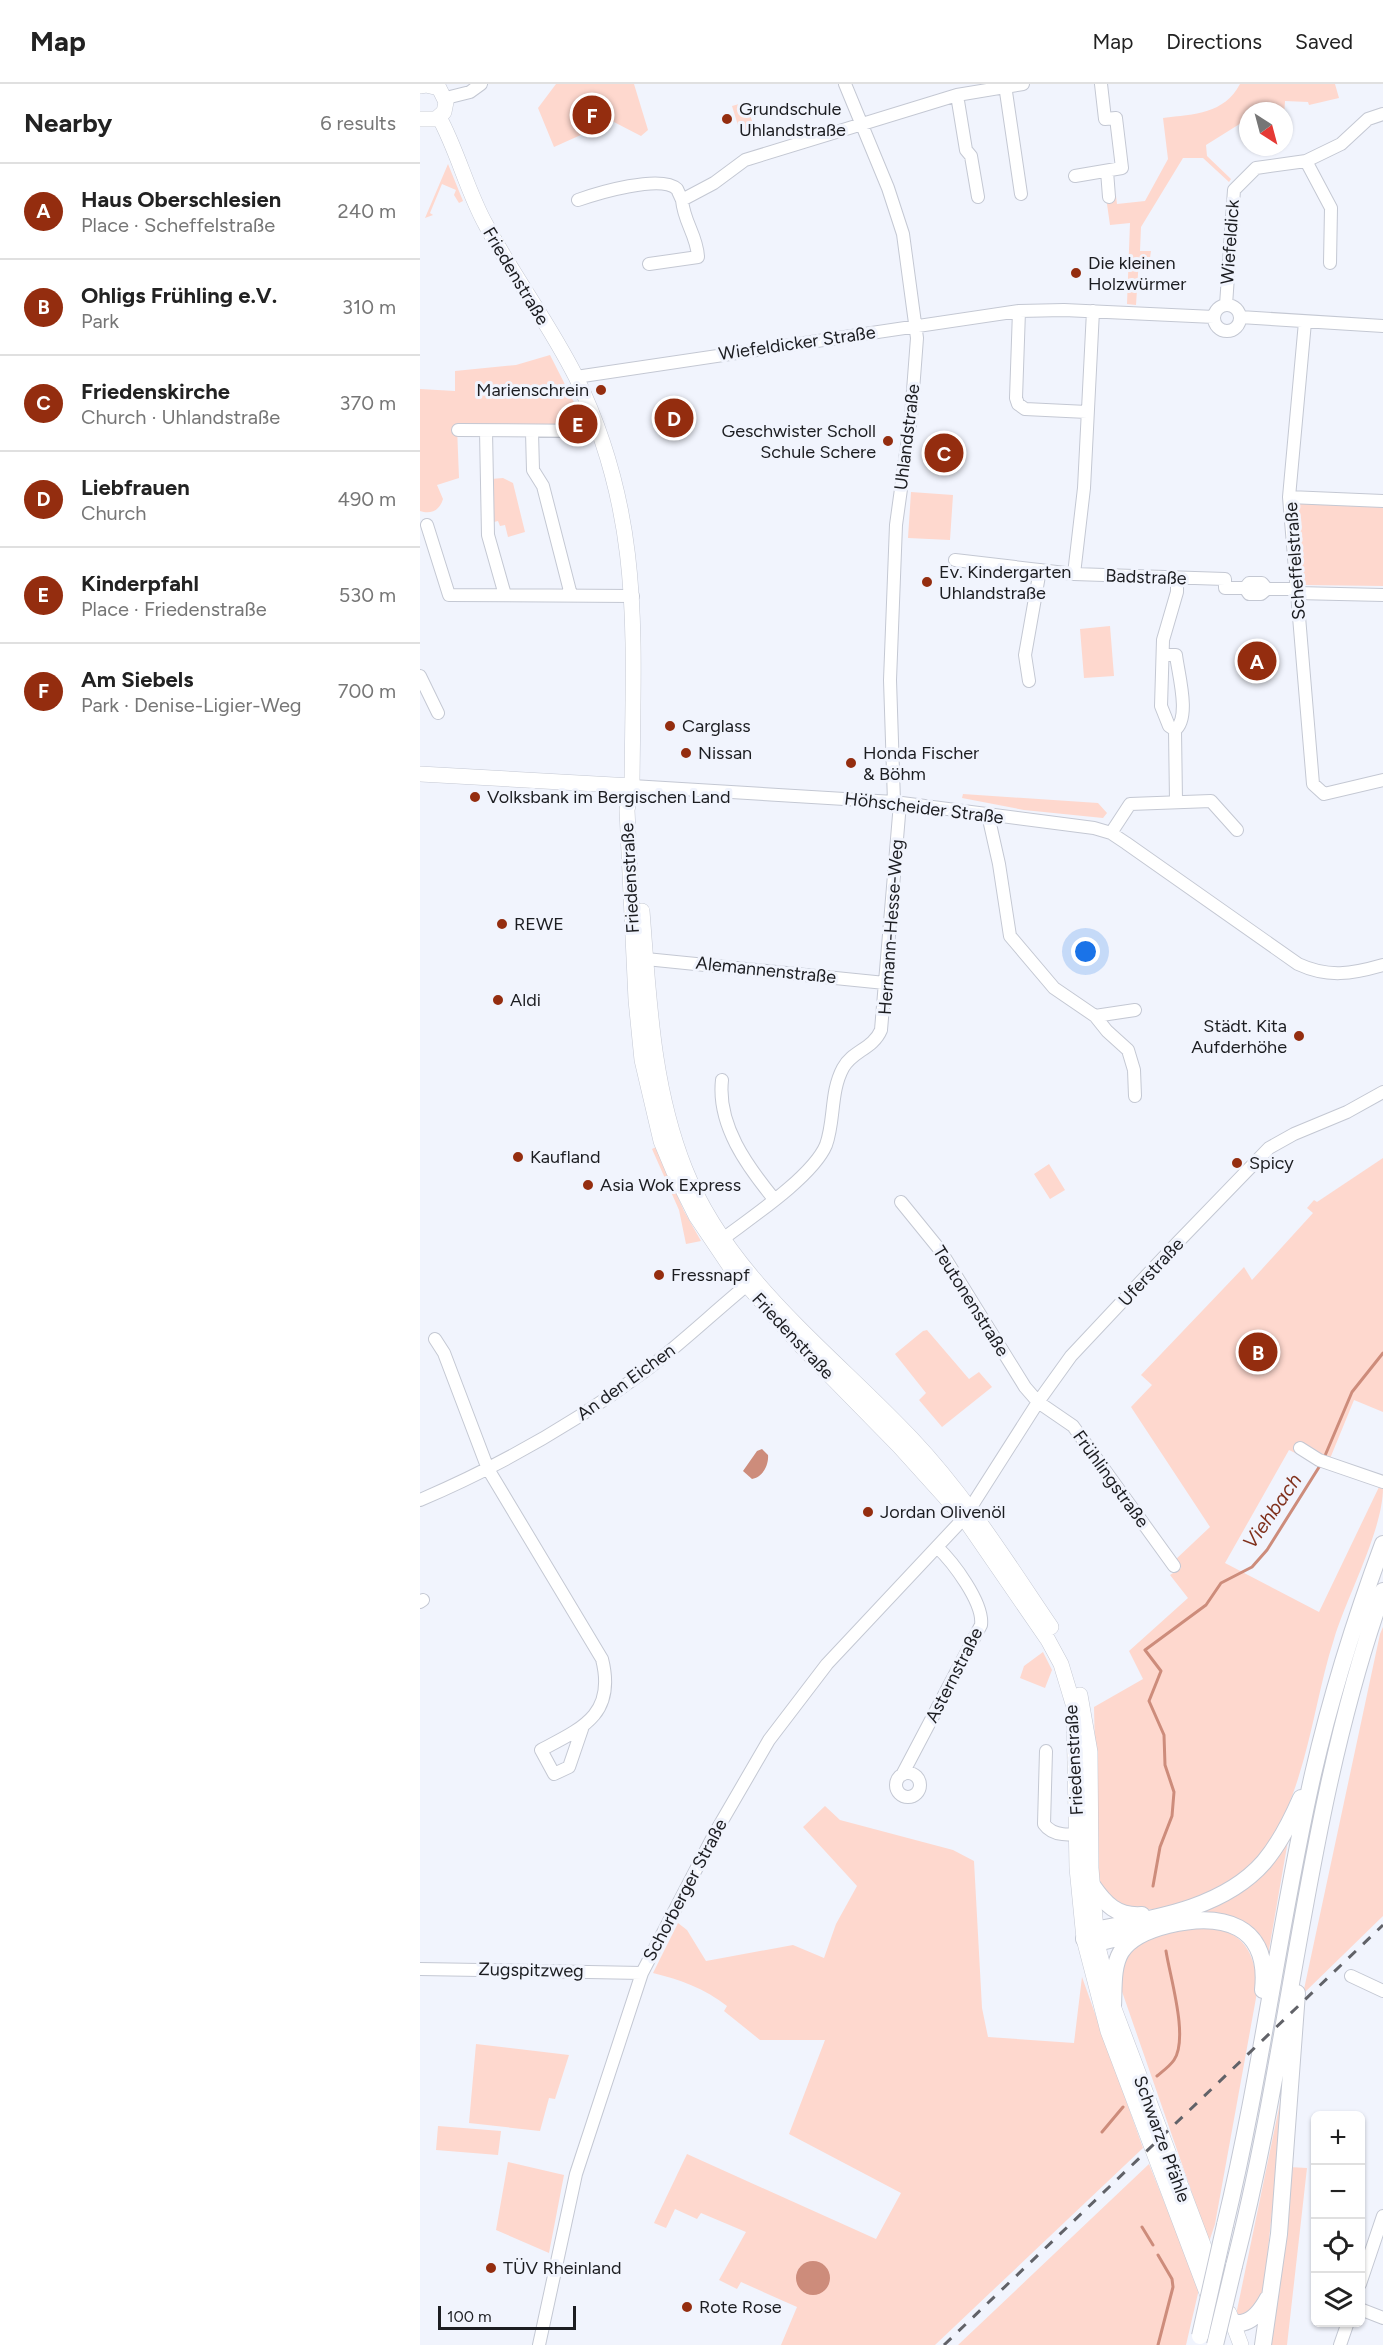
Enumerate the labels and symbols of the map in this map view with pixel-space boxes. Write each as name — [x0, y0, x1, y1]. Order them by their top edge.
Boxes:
pin: F — [572, 93, 612, 138]
place label: Grundschule Uhlandstraße — [739, 98, 846, 141]
north arrow — [1239, 102, 1293, 156]
marker: Grundschule Uhlandstraße — [720, 112, 734, 126]
street label: Wiefeldick — [1216, 199, 1244, 285]
street label: Friedenstraße — [478, 223, 554, 329]
place label: Die kleinen Holzwürmer — [1088, 252, 1186, 295]
marker: Die kleinen Holzwürmer — [1069, 266, 1083, 280]
street label: Wiefeldicker Straße — [717, 321, 877, 365]
place label: Marienschrein — [476, 379, 589, 401]
street label: Uhlandstraße — [890, 382, 924, 491]
marker: Marienschrein — [594, 383, 608, 397]
pin: D — [654, 396, 694, 440]
pin: E — [558, 402, 598, 446]
place label: Geschwister Scholl Schule Schere — [721, 420, 876, 463]
pin: C — [924, 430, 964, 476]
marker: Geschwister Scholl Schule Schere — [881, 434, 895, 448]
street label: Scheffelstraße — [1280, 501, 1310, 621]
place label: Ev. Kindergarten Uhlandstraße — [939, 561, 1071, 604]
street label: Badstraße — [1105, 565, 1187, 589]
marker: Ev. Kindergarten Uhlandstraße — [920, 575, 934, 589]
pin: A — [1238, 638, 1276, 684]
place label: Carglass — [682, 715, 751, 737]
marker: Carglass — [663, 719, 677, 733]
place label: Nissan — [698, 742, 752, 764]
place label: Honda Fischer & Böhm — [863, 742, 979, 785]
marker: Nissan — [679, 746, 693, 760]
marker: Honda Fischer & Böhm — [844, 756, 858, 770]
place label: Volksbank im Bergischen Land — [487, 786, 730, 808]
street label: Höhscheider Straße — [843, 787, 1005, 829]
marker: Volksbank im Bergischen Land — [468, 790, 482, 804]
street label: Friedenstraße — [616, 822, 644, 934]
street label: Hermann-Hesse-Weg — [874, 838, 908, 1016]
place label: REWE — [514, 913, 564, 935]
marker: REWE — [495, 917, 509, 931]
your location — [1071, 937, 1100, 966]
street label: Alemannenstraße — [695, 952, 837, 988]
place label: Aldi — [510, 989, 541, 1011]
marker: Aldi — [491, 993, 505, 1007]
place label: Städt. Kita Aufderhöhe — [1191, 1015, 1287, 1058]
marker: Städt. Kita Aufderhöhe — [1292, 1029, 1306, 1043]
place label: Kaufland — [530, 1146, 600, 1168]
marker: Kaufland — [511, 1150, 525, 1164]
place label: Spicy — [1249, 1152, 1294, 1174]
marker: Spicy — [1230, 1156, 1244, 1170]
place label: Asia Wok Express — [600, 1174, 741, 1196]
marker: Asia Wok Express — [581, 1178, 595, 1192]
street label: Uferstraße — [1114, 1233, 1188, 1311]
street label: Teutonenstraße — [928, 1242, 1014, 1361]
place label: Fressnapf — [671, 1264, 750, 1286]
marker: Fressnapf — [652, 1268, 666, 1282]
street label: Friedenstraße — [747, 1288, 839, 1384]
pin: B — [1238, 1330, 1278, 1374]
street label: An den Eichen — [573, 1339, 679, 1425]
street label: Frühlingstraße — [1068, 1426, 1154, 1532]
water label: Viehbach — [1237, 1469, 1307, 1553]
place label: Jordan Olivenöl — [880, 1501, 1006, 1523]
marker: Jordan Olivenöl — [861, 1505, 875, 1519]
street label: Asternstraße — [921, 1624, 987, 1726]
street label: Friedenstraße — [1060, 1704, 1088, 1816]
street label: Schorberger Straße — [638, 1815, 732, 1965]
street label: Zugspitzweg — [478, 1958, 584, 1982]
street label: Schwarze Pfähle — [1129, 2073, 1195, 2205]
place label: TÜV Rheinland — [503, 2257, 622, 2279]
marker: TÜV Rheinland — [484, 2261, 498, 2275]
place label: Rote Rose — [699, 2296, 782, 2318]
marker: Rote Rose — [680, 2300, 694, 2314]
scale bar — [438, 2303, 576, 2330]

